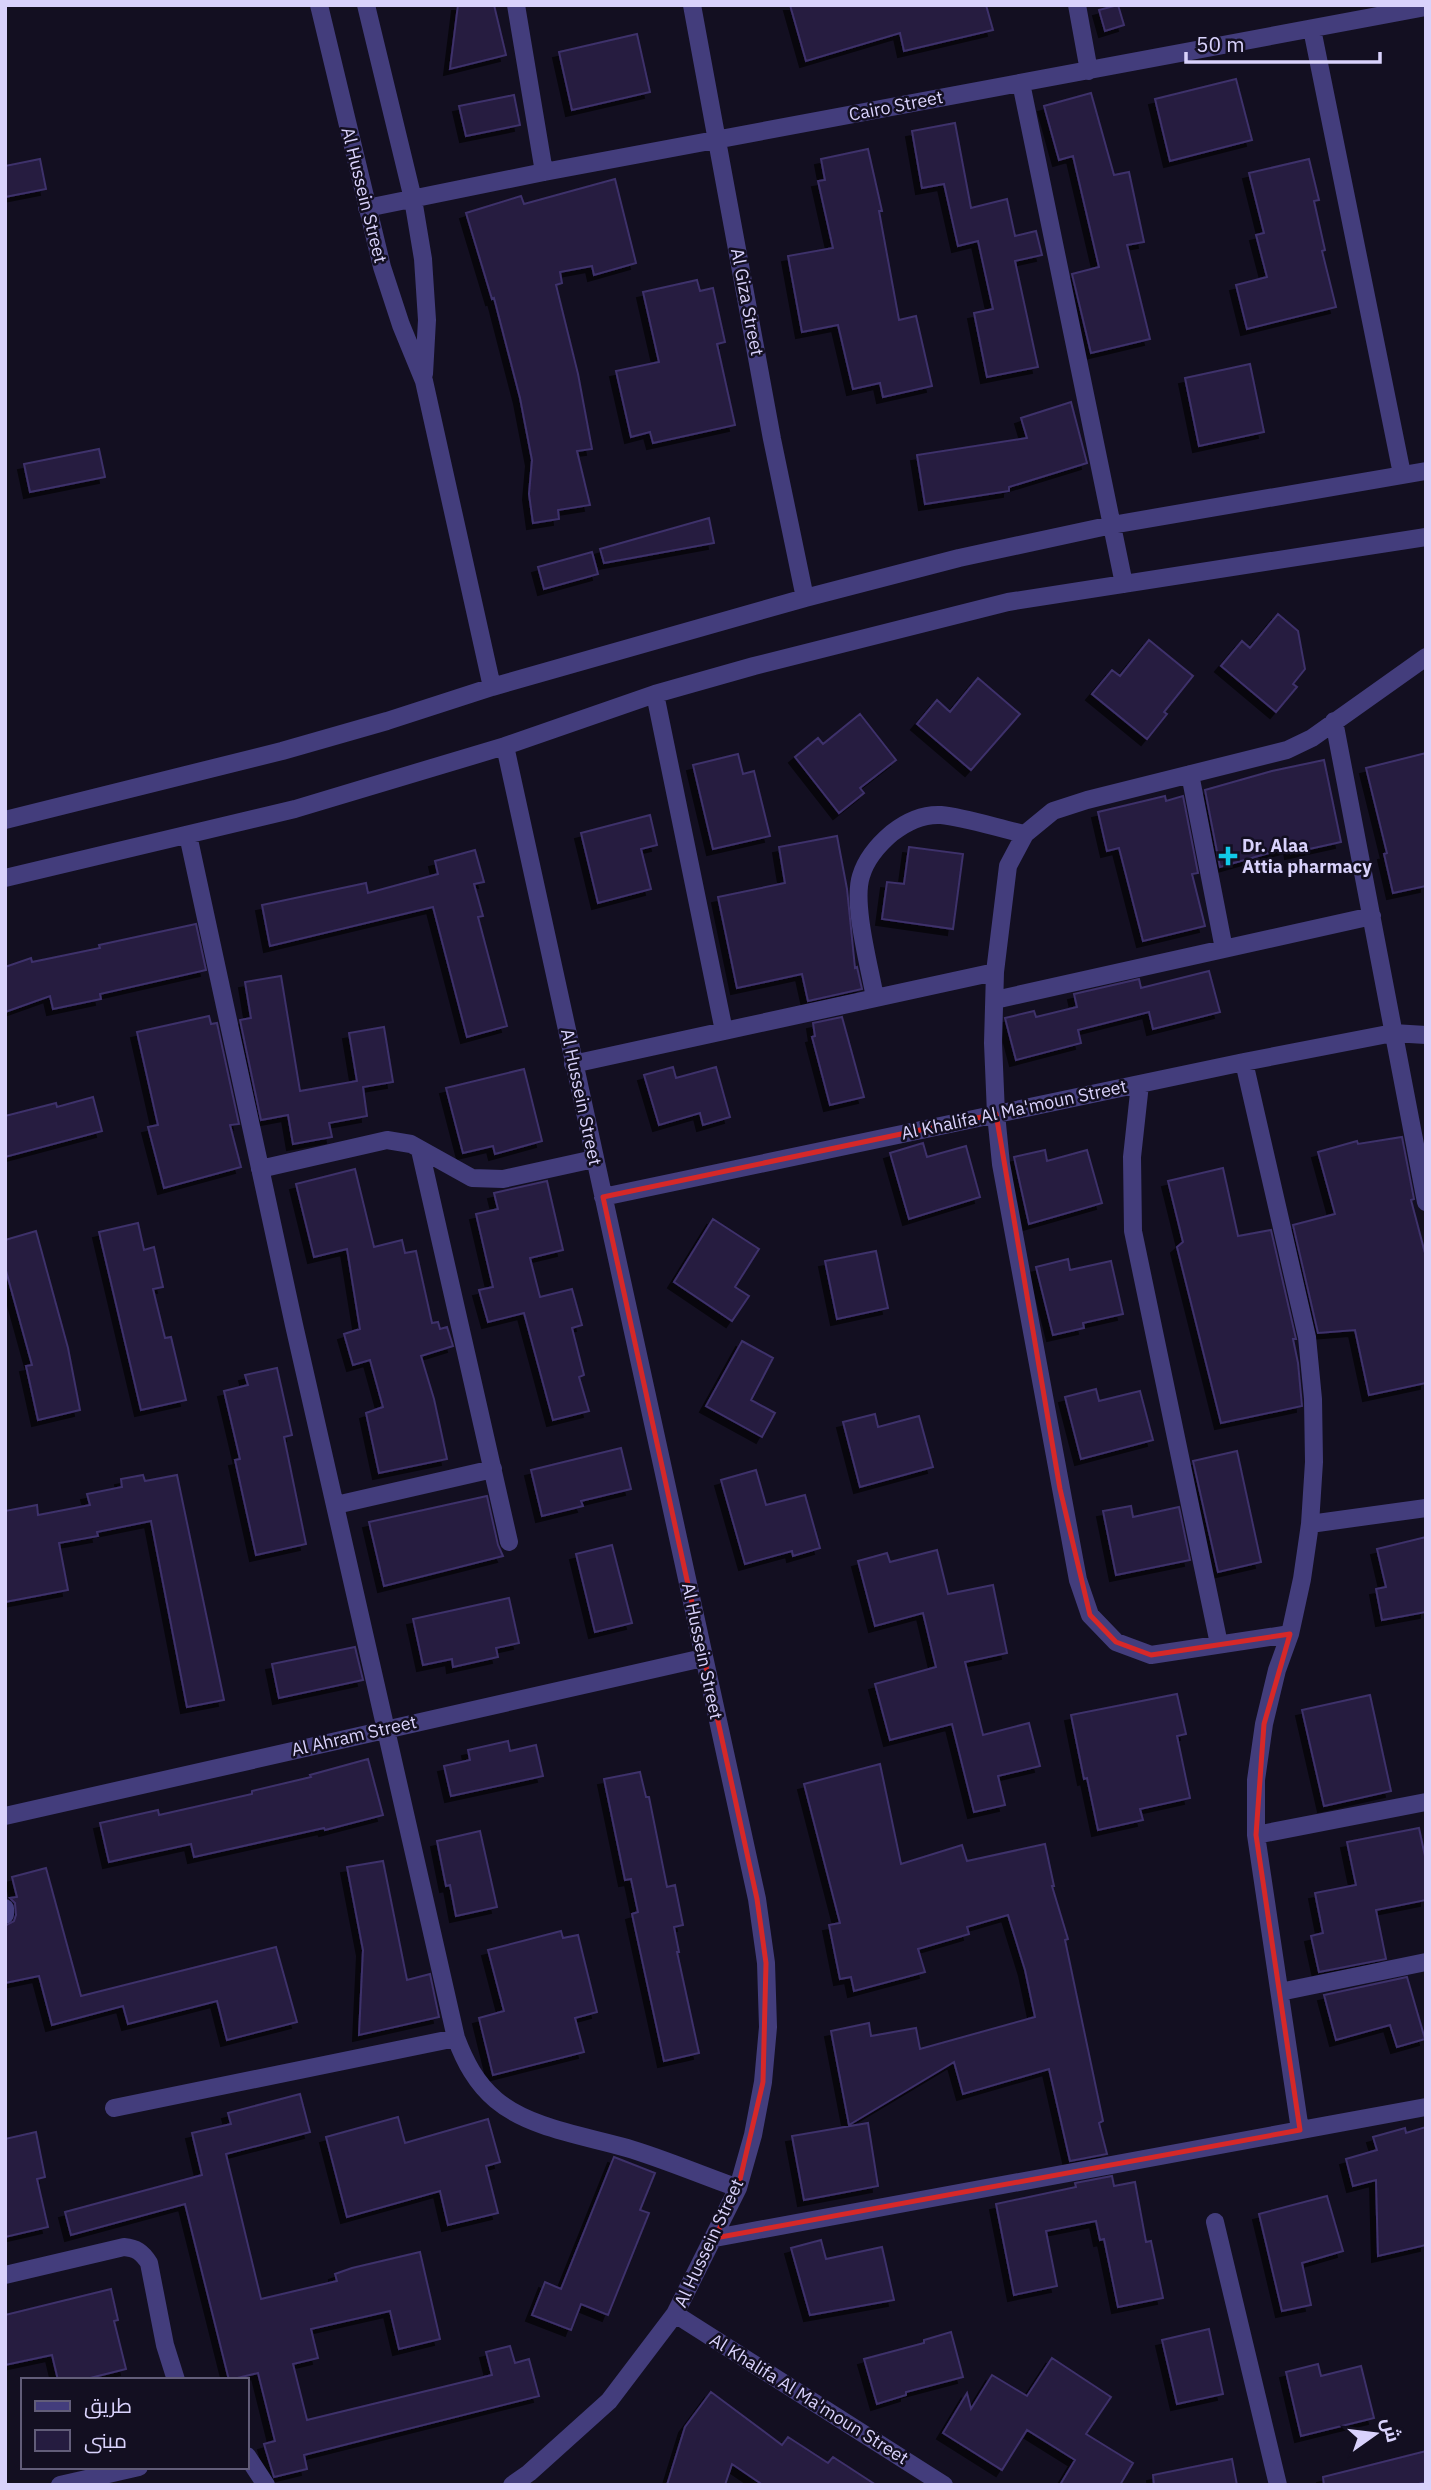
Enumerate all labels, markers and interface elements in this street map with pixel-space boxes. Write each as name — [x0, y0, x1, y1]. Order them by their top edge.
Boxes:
scale bar — [1186, 21, 1380, 65]
text: 50 m — [1196, 30, 1245, 58]
street label: Cairo Street — [847, 85, 945, 126]
street label: Al Hussein Street — [336, 125, 392, 265]
street label: Al Giza Street — [726, 246, 769, 358]
place label: Dr. Alaa Attia pharmacy — [1242, 834, 1372, 878]
marker: Dr. Alaa Attia pharmacy — [1220, 848, 1236, 864]
street label: Al Hussein Street — [556, 1026, 607, 1167]
street label: Al Khalifa Al Ma'moun Street — [899, 1074, 1129, 1145]
street label: Al Hussein Street — [677, 1580, 728, 1721]
street label: Al Ahram Street — [289, 1710, 419, 1761]
street label: Al Hussein Street — [669, 2175, 748, 2311]
street label: Al Khalifa Al Ma'moun Street — [706, 2328, 913, 2469]
legend — [21, 2378, 248, 2469]
text: طريق — [84, 2391, 132, 2419]
north arrow — [1340, 2399, 1410, 2469]
text: ش — [1377, 2415, 1406, 2445]
text: مبنى — [84, 2426, 127, 2454]

